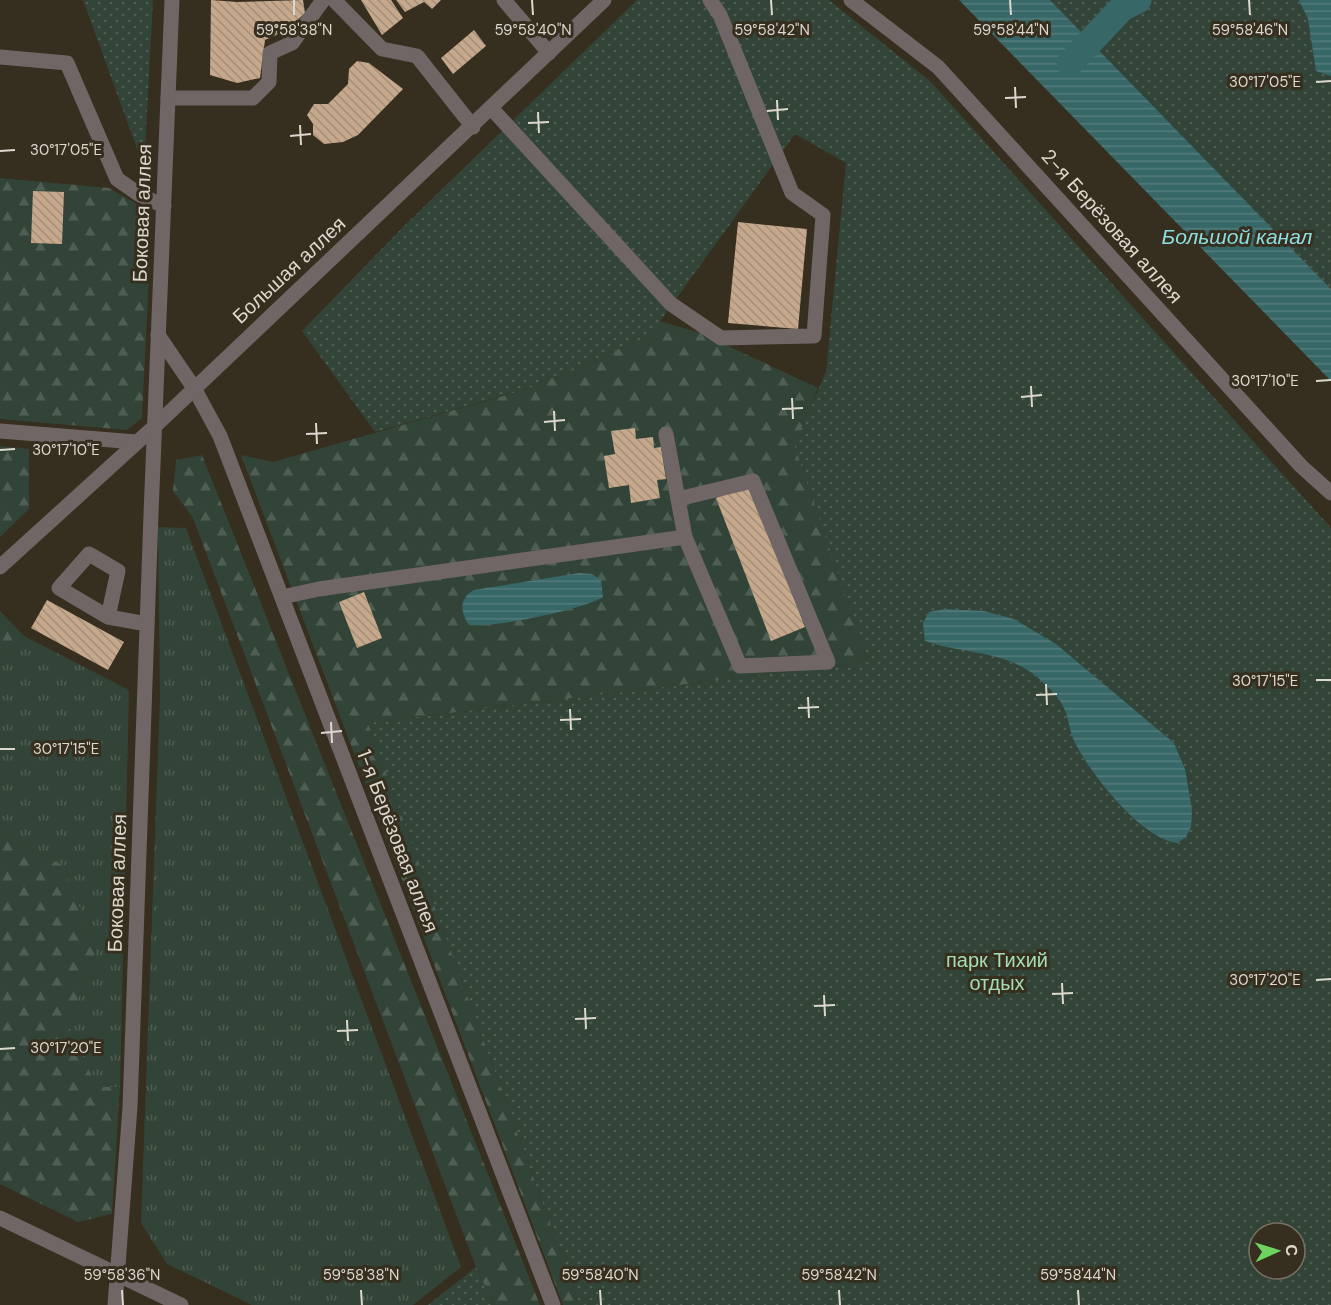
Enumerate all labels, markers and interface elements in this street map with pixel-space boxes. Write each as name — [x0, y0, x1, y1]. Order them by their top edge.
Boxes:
text: 59°58'38"N — [256, 20, 332, 40]
text: 59°58'40"N — [494, 20, 572, 40]
text: 59°58'42"N — [734, 20, 810, 40]
text: 59°58'44"N — [973, 20, 1049, 40]
text: 59°58'46"N — [1212, 20, 1288, 40]
text: 30°17'05"E — [1229, 72, 1301, 92]
text: 30°17'05"E — [30, 140, 102, 160]
street label: Боковая аллея — [127, 143, 157, 283]
street label: 2-я Берёзовая аллея — [1036, 143, 1188, 309]
street label: Большая аллея — [227, 211, 351, 329]
water label: Большой канал — [1162, 223, 1313, 251]
text: 30°17'10"E — [1231, 371, 1299, 391]
text: 30°17'10"E — [32, 440, 100, 460]
text: 30°17'15"E — [1232, 671, 1298, 691]
text: 30°17'15"E — [33, 739, 99, 759]
street label: 1-я Берёзовая аллея — [351, 746, 445, 936]
street label: Боковая аллея — [102, 813, 132, 953]
park label: парк Тихий отдых — [946, 947, 1048, 996]
text: 30°17'20"E — [1229, 970, 1301, 990]
text: 30°17'20"E — [30, 1038, 102, 1058]
north arrow — [1247, 1221, 1307, 1281]
text: С — [1281, 1244, 1302, 1257]
text: 59°58'36"N — [84, 1265, 160, 1285]
text: 59°58'38"N — [323, 1265, 399, 1285]
text: 59°58'40"N — [561, 1265, 639, 1285]
text: 59°58'42"N — [801, 1265, 877, 1285]
text: 59°58'44"N — [1040, 1265, 1116, 1285]

